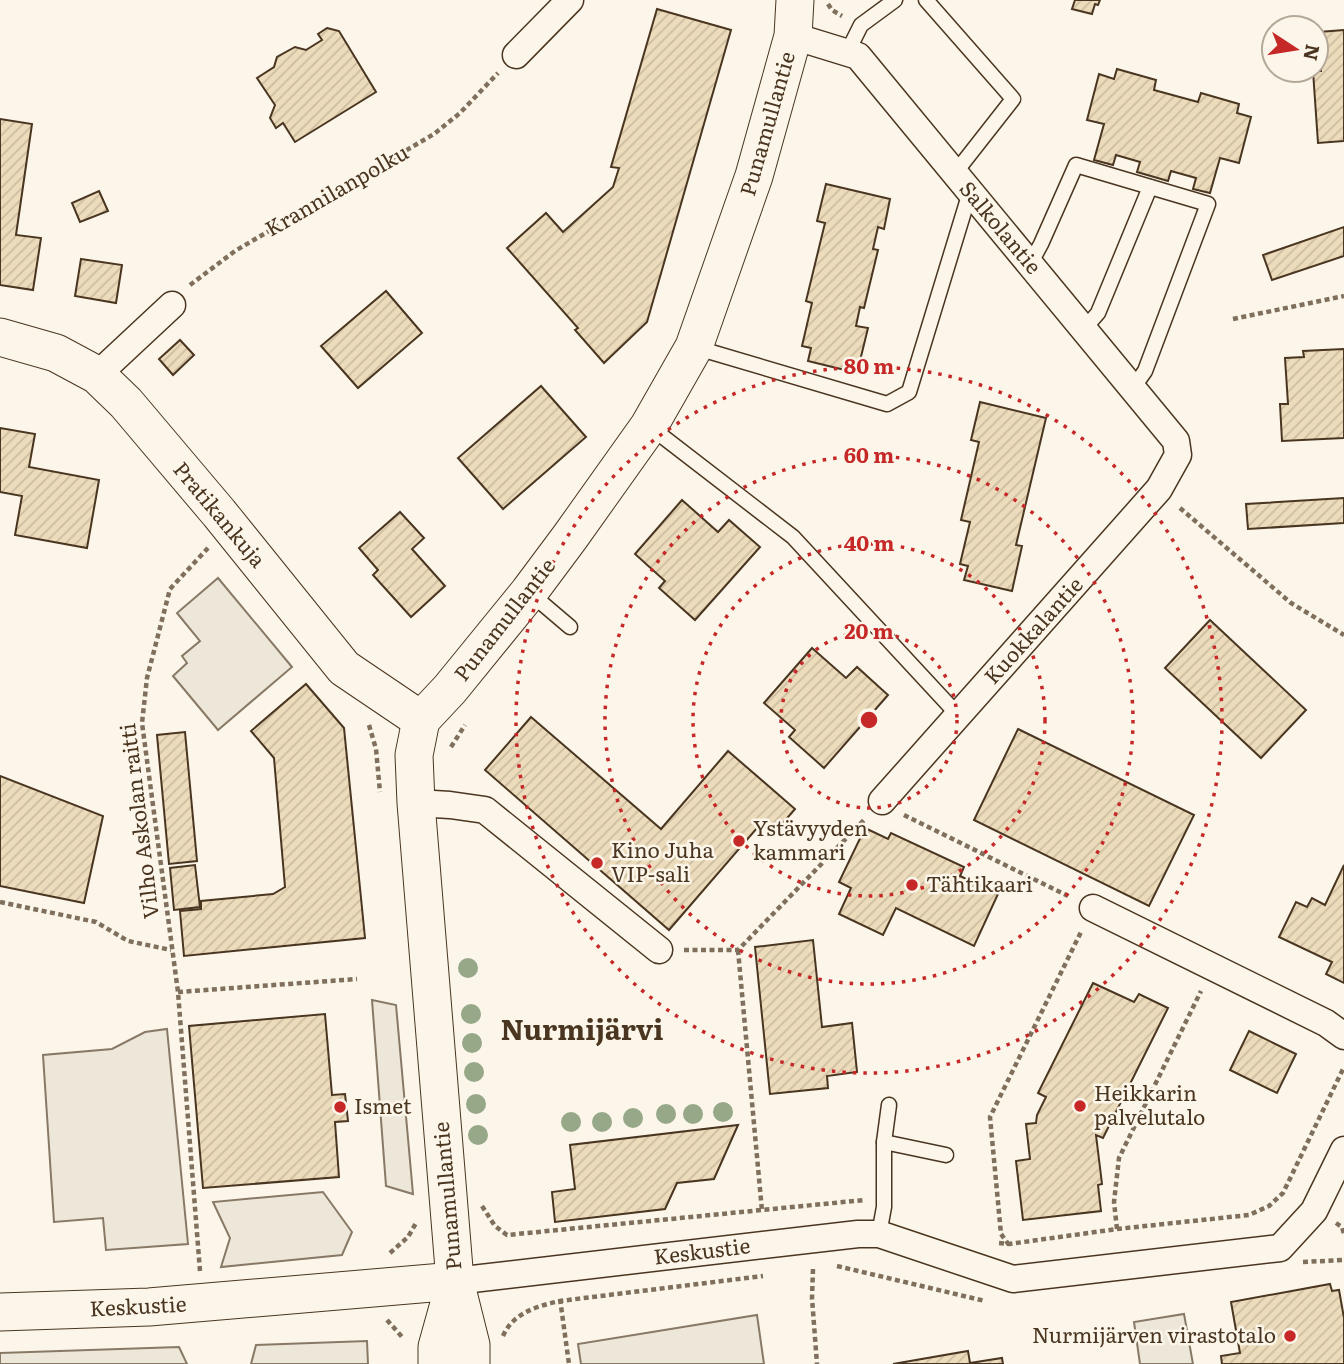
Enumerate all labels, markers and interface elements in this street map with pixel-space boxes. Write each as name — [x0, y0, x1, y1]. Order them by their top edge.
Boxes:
north arrow — [1260, 14, 1330, 84]
text: N — [1297, 42, 1328, 64]
street label: Punamullantie — [730, 47, 801, 199]
street label: Krannilanpolku — [258, 135, 413, 243]
street label: Salkolantie — [954, 173, 1050, 280]
text: 80 m — [844, 349, 894, 380]
text: 60 m — [844, 438, 894, 469]
street label: Pratikankuja — [167, 454, 275, 574]
text: 40 m — [844, 526, 894, 557]
street label: Punamullantie — [445, 550, 561, 687]
street label: Kuokkalantie — [975, 569, 1089, 690]
text: 20 m — [844, 614, 894, 645]
centre of rings — [857, 708, 881, 732]
street label: Vilho Askolan raitti — [110, 722, 165, 921]
place label: Ystävyyden kammari — [753, 811, 868, 866]
place label: Kino Juha VIP-sali — [611, 833, 714, 888]
marker: Ystävyyden kammari — [731, 833, 747, 849]
marker: Kino Juha VIP-sali — [589, 855, 605, 871]
place label: Tähtikaari — [926, 867, 1033, 898]
marker: Tähtikaari — [904, 877, 920, 893]
district label: Nurmijärvi — [501, 1007, 663, 1049]
place label: Heikkarin palvelutalo — [1094, 1076, 1205, 1131]
place label: Ismet — [354, 1089, 412, 1120]
marker: Heikkarin palvelutalo — [1072, 1098, 1088, 1114]
marker: Ismet — [332, 1099, 348, 1115]
street label: Punamullantie — [424, 1121, 467, 1272]
street label: Keskustie — [652, 1228, 752, 1271]
street label: Keskustie — [89, 1286, 187, 1323]
place label: Nurmijärven virastotalo — [1032, 1318, 1276, 1349]
marker: Nurmijärven virastotalo — [1282, 1328, 1298, 1344]

